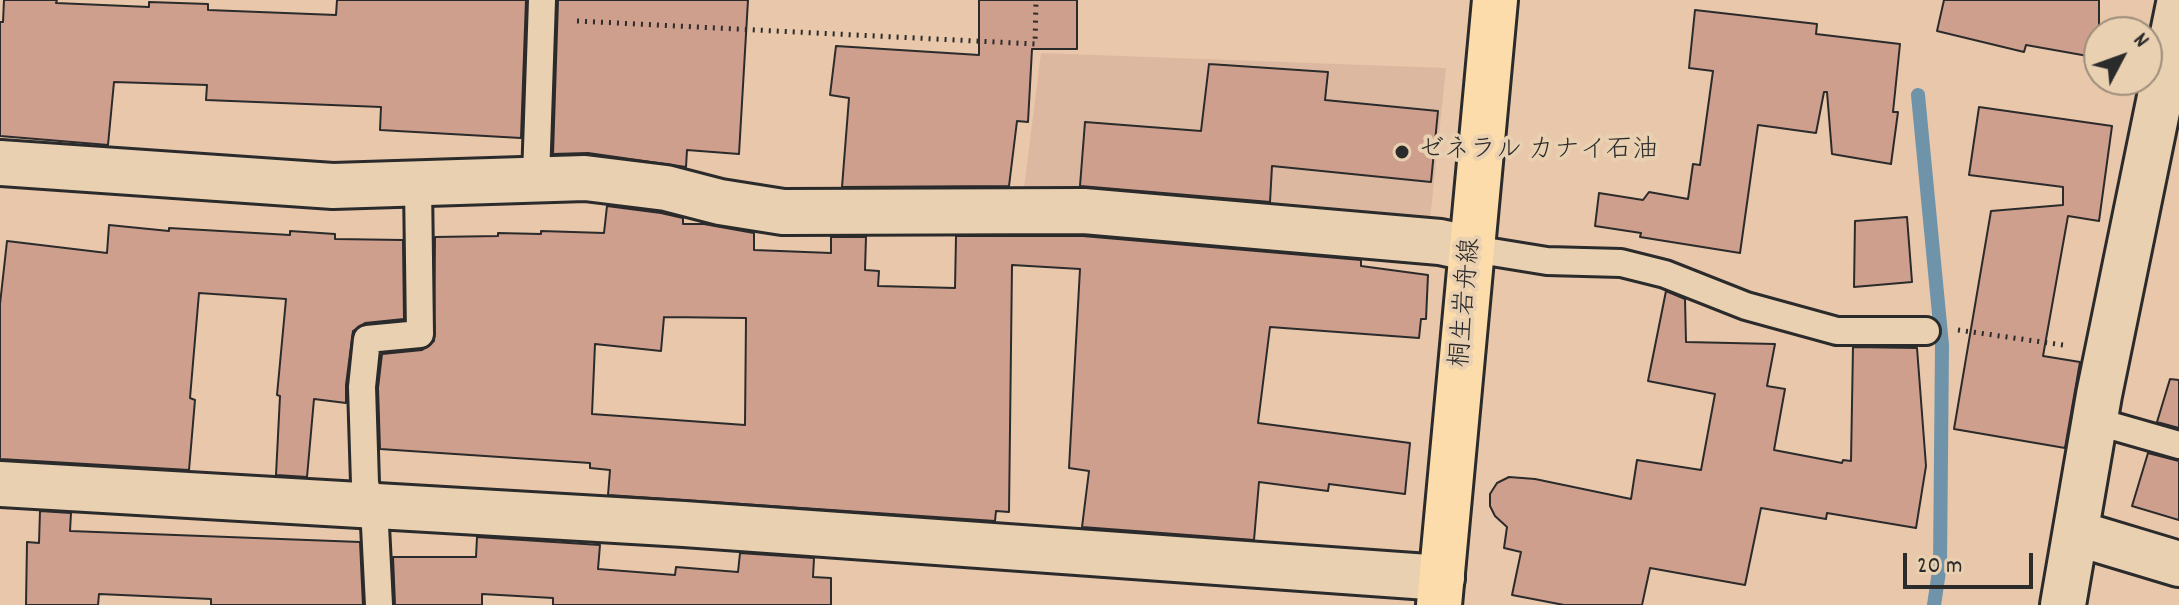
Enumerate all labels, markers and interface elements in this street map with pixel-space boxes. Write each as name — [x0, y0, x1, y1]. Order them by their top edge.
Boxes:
north arrow — [2083, 16, 2163, 96]
text: N — [2125, 27, 2155, 56]
place label: ゼネラル カナイ石油 — [1418, 136, 1658, 168]
marker: ゼネラル カナイ石油 — [1393, 143, 1411, 161]
street label: 桐生岩舟線 — [1447, 237, 1489, 369]
scale bar — [1907, 537, 2037, 587]
text: 20 m — [1917, 550, 1963, 584]

